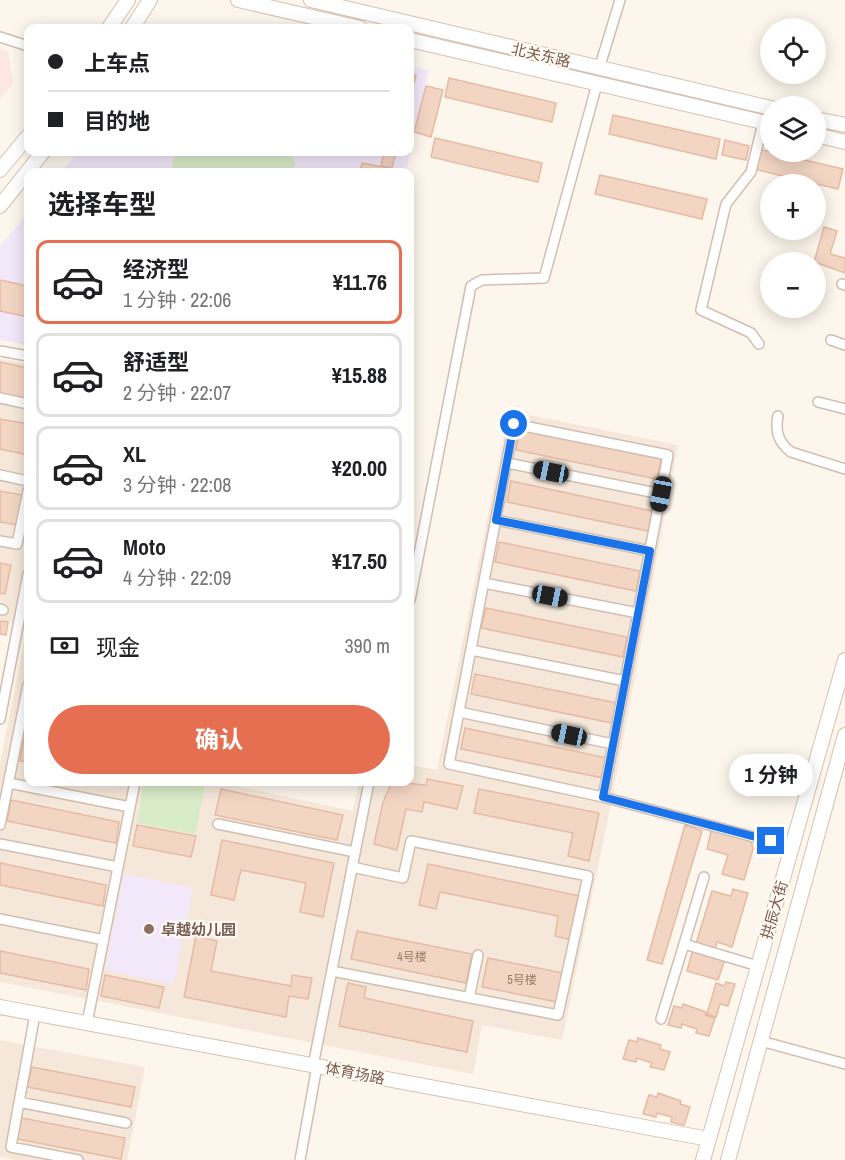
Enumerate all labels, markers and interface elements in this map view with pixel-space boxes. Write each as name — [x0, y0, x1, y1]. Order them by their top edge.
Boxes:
map controls — [760, 18, 826, 318]
button: locate — [760, 18, 826, 84]
street label: 北关东路 — [509, 38, 573, 72]
text: 上车点 — [84, 48, 150, 78]
button: layers — [760, 96, 826, 162]
text: 目的地 — [84, 106, 150, 136]
button: + — [760, 174, 826, 240]
text: 选择车型 — [48, 186, 156, 222]
button: − — [760, 252, 826, 318]
text: 经济型 — [123, 254, 189, 284]
icon: car — [51, 255, 105, 309]
text: ¥11.76 — [333, 267, 387, 297]
text: 1 分钟 · 22:06 — [123, 286, 231, 313]
text: 舒适型 — [123, 347, 189, 377]
icon: car — [51, 348, 105, 402]
text: ¥15.88 — [332, 360, 387, 390]
text: 2 分钟 · 22:07 — [123, 379, 231, 406]
route start — [500, 410, 527, 437]
text: XL — [123, 439, 146, 469]
icon: car — [51, 441, 105, 495]
text: ¥20.00 — [332, 453, 387, 483]
car — [532, 460, 570, 484]
text: 3 分钟 · 22:08 — [123, 471, 231, 498]
car — [649, 475, 673, 513]
text: Moto — [123, 532, 166, 562]
icon: car — [51, 534, 105, 588]
text: ¥17.50 — [332, 546, 387, 576]
text: 4 分钟 · 22:09 — [123, 564, 231, 591]
car — [531, 584, 569, 608]
icon: cash — [48, 629, 81, 662]
text: 现金 — [96, 632, 140, 662]
text: 390 m — [344, 632, 390, 659]
button: 确认 — [48, 705, 390, 774]
car — [550, 722, 588, 748]
callout: 1 分钟 — [729, 754, 813, 796]
text: 1 分钟 — [744, 761, 798, 788]
route end — [757, 827, 784, 854]
street label: 拱辰大街 — [756, 878, 792, 942]
place label: 卓越幼儿园 — [161, 919, 236, 940]
marker: 卓越幼儿园 — [142, 922, 156, 936]
house number: 4号楼 — [397, 949, 427, 965]
house number: 5号楼 — [507, 972, 537, 988]
street label: 体育场路 — [324, 1057, 386, 1089]

